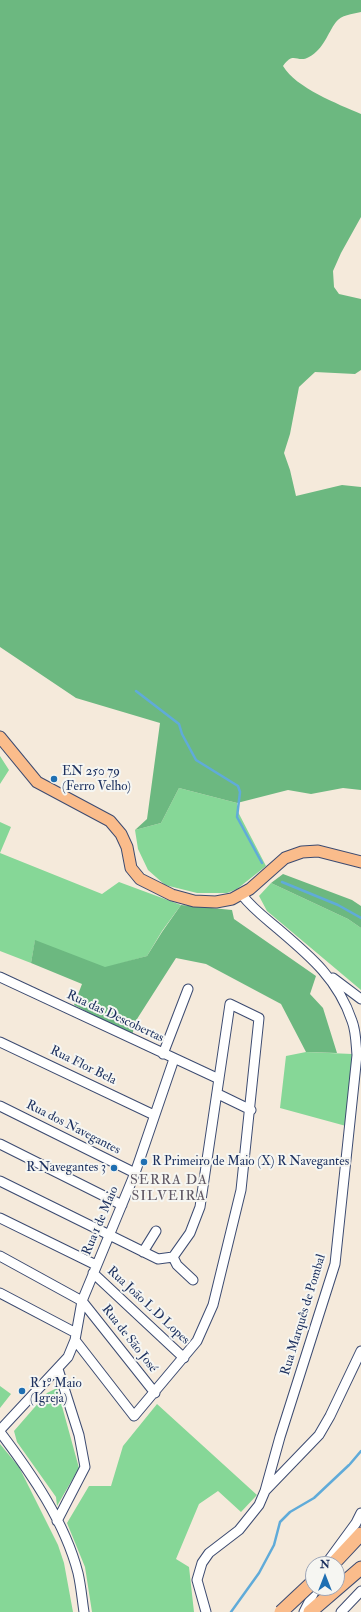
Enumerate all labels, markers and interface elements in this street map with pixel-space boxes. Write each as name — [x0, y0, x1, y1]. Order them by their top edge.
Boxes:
place label: EN 250 79 (Ferro Velho) — [62, 764, 131, 795]
marker: EN 250 79 (Ferro Velho) — [49, 774, 59, 784]
street label: Rua das Descobertas — [64, 988, 166, 1046]
street label: Rua Flor Bela — [47, 1043, 119, 1089]
street label: Rua dos Navegantes — [23, 1098, 123, 1158]
place label: R Primeiro de Maio (X) R Navegantes — [152, 1154, 349, 1170]
marker: R Primeiro de Maio (X) R Navegantes — [139, 1157, 149, 1167]
place label: R Navegantes 3 — [26, 1160, 106, 1176]
marker: R Navegantes 3 — [109, 1163, 119, 1173]
district label: SERRA DA SILVEIRA — [130, 1173, 208, 1206]
street label: Rua 1 de Maio — [79, 1184, 123, 1258]
street label: Rua Marquês de Pombal — [278, 1252, 330, 1378]
street label: Rua João L D Lopes — [103, 1264, 193, 1348]
street label: Rua de São José — [98, 1302, 160, 1376]
place label: R 1º Maio (Igreja) — [30, 1376, 82, 1407]
marker: R 1º Maio (Igreja) — [17, 1386, 27, 1396]
north arrow — [305, 1556, 345, 1596]
text: N — [320, 1558, 330, 1571]

